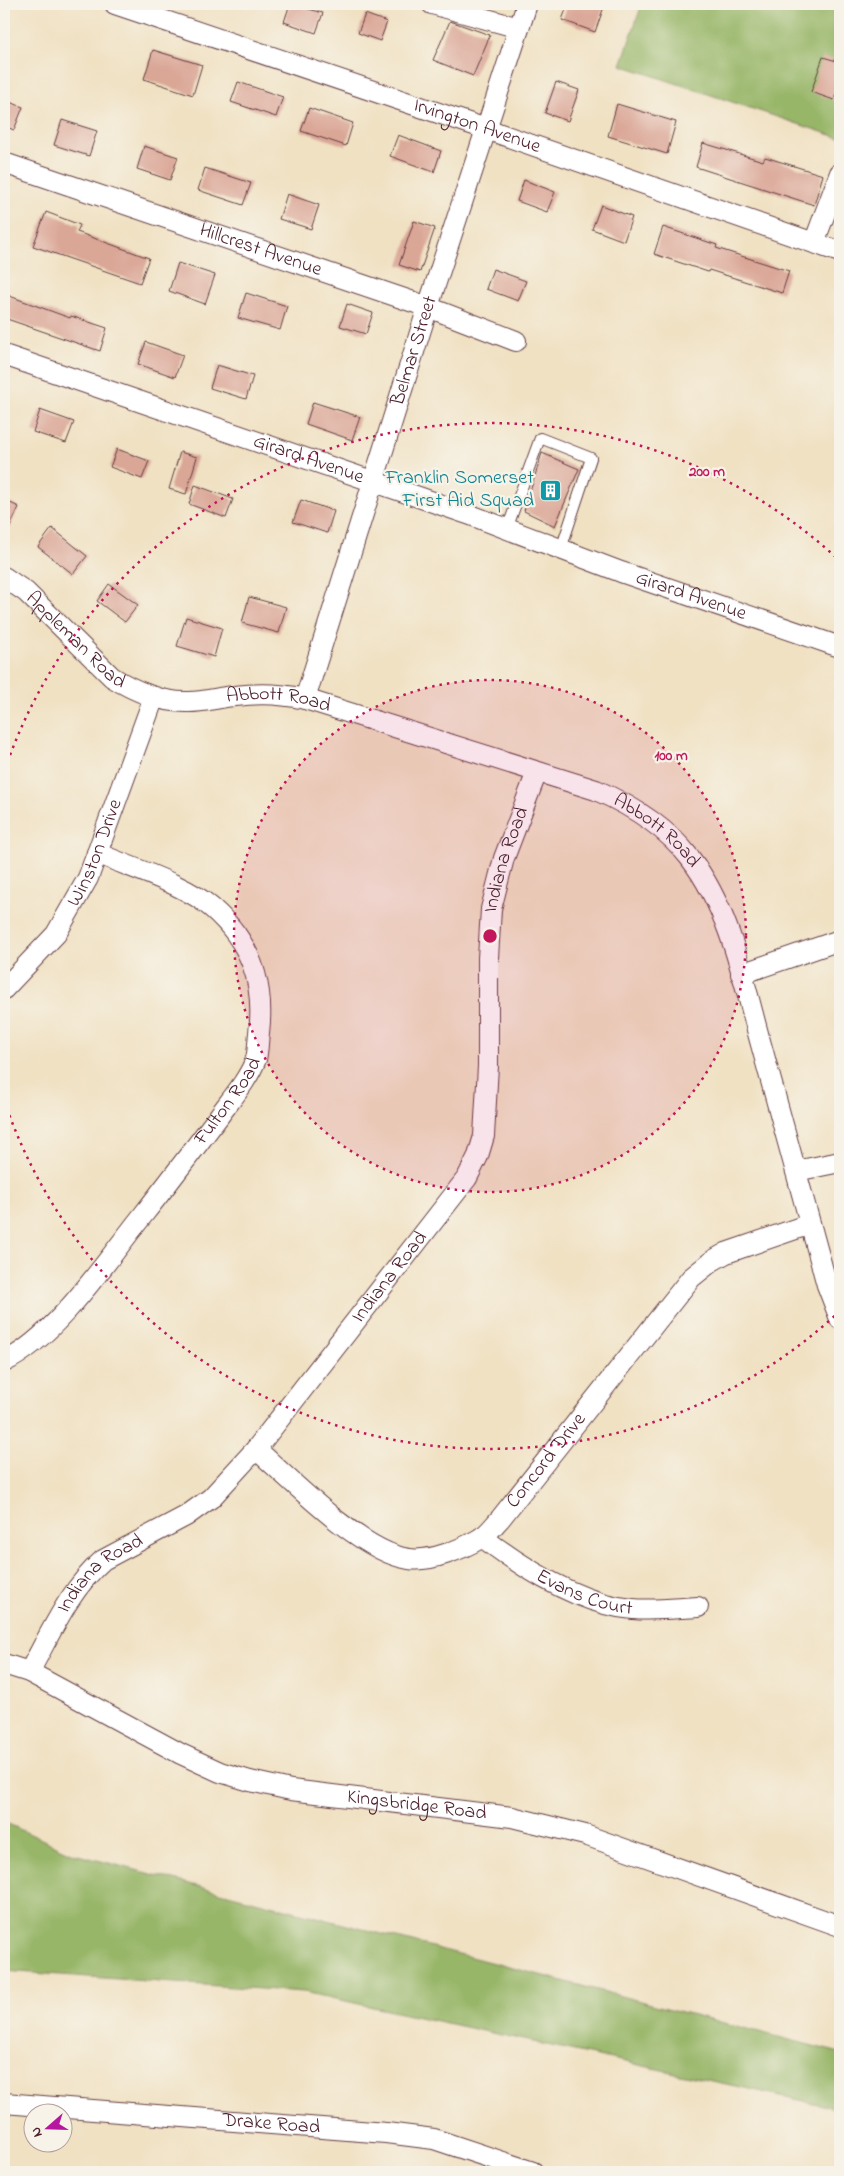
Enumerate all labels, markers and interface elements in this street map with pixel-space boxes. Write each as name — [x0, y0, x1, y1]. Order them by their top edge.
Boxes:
street label: Irvington Avenue — [409, 91, 545, 161]
street label: Hillcrest Avenue — [195, 216, 326, 284]
street label: Belmar Street — [383, 292, 445, 410]
street label: Girard Avenue — [249, 427, 368, 492]
text: 200 m — [688, 461, 725, 483]
place label: Franklin Somerset First Aid Squad — [384, 464, 534, 516]
building icon: Franklin Somerset First Aid Squad — [538, 478, 562, 502]
street label: Girard Avenue — [632, 564, 750, 628]
street label: Appleman Road — [19, 585, 131, 697]
street label: Abbott Road — [225, 680, 334, 721]
text: 100 m — [654, 745, 688, 767]
street label: Abbott Road — [608, 786, 707, 874]
street label: Winston Drive — [60, 795, 130, 912]
street label: Indiana Road — [476, 803, 537, 913]
centre of rings — [481, 927, 499, 945]
street label: Fulton Road — [187, 1053, 269, 1152]
street label: Indiana Road — [345, 1225, 435, 1329]
street label: Concord Drive — [499, 1407, 593, 1515]
street label: Indiana Road — [50, 1527, 148, 1619]
street label: Evans Court — [531, 1562, 634, 1623]
street label: Kingsbridge Road — [345, 1782, 488, 1828]
north arrow — [22, 2104, 72, 2154]
street label: Drake Road — [220, 2106, 321, 2142]
text: N — [26, 2124, 49, 2140]

